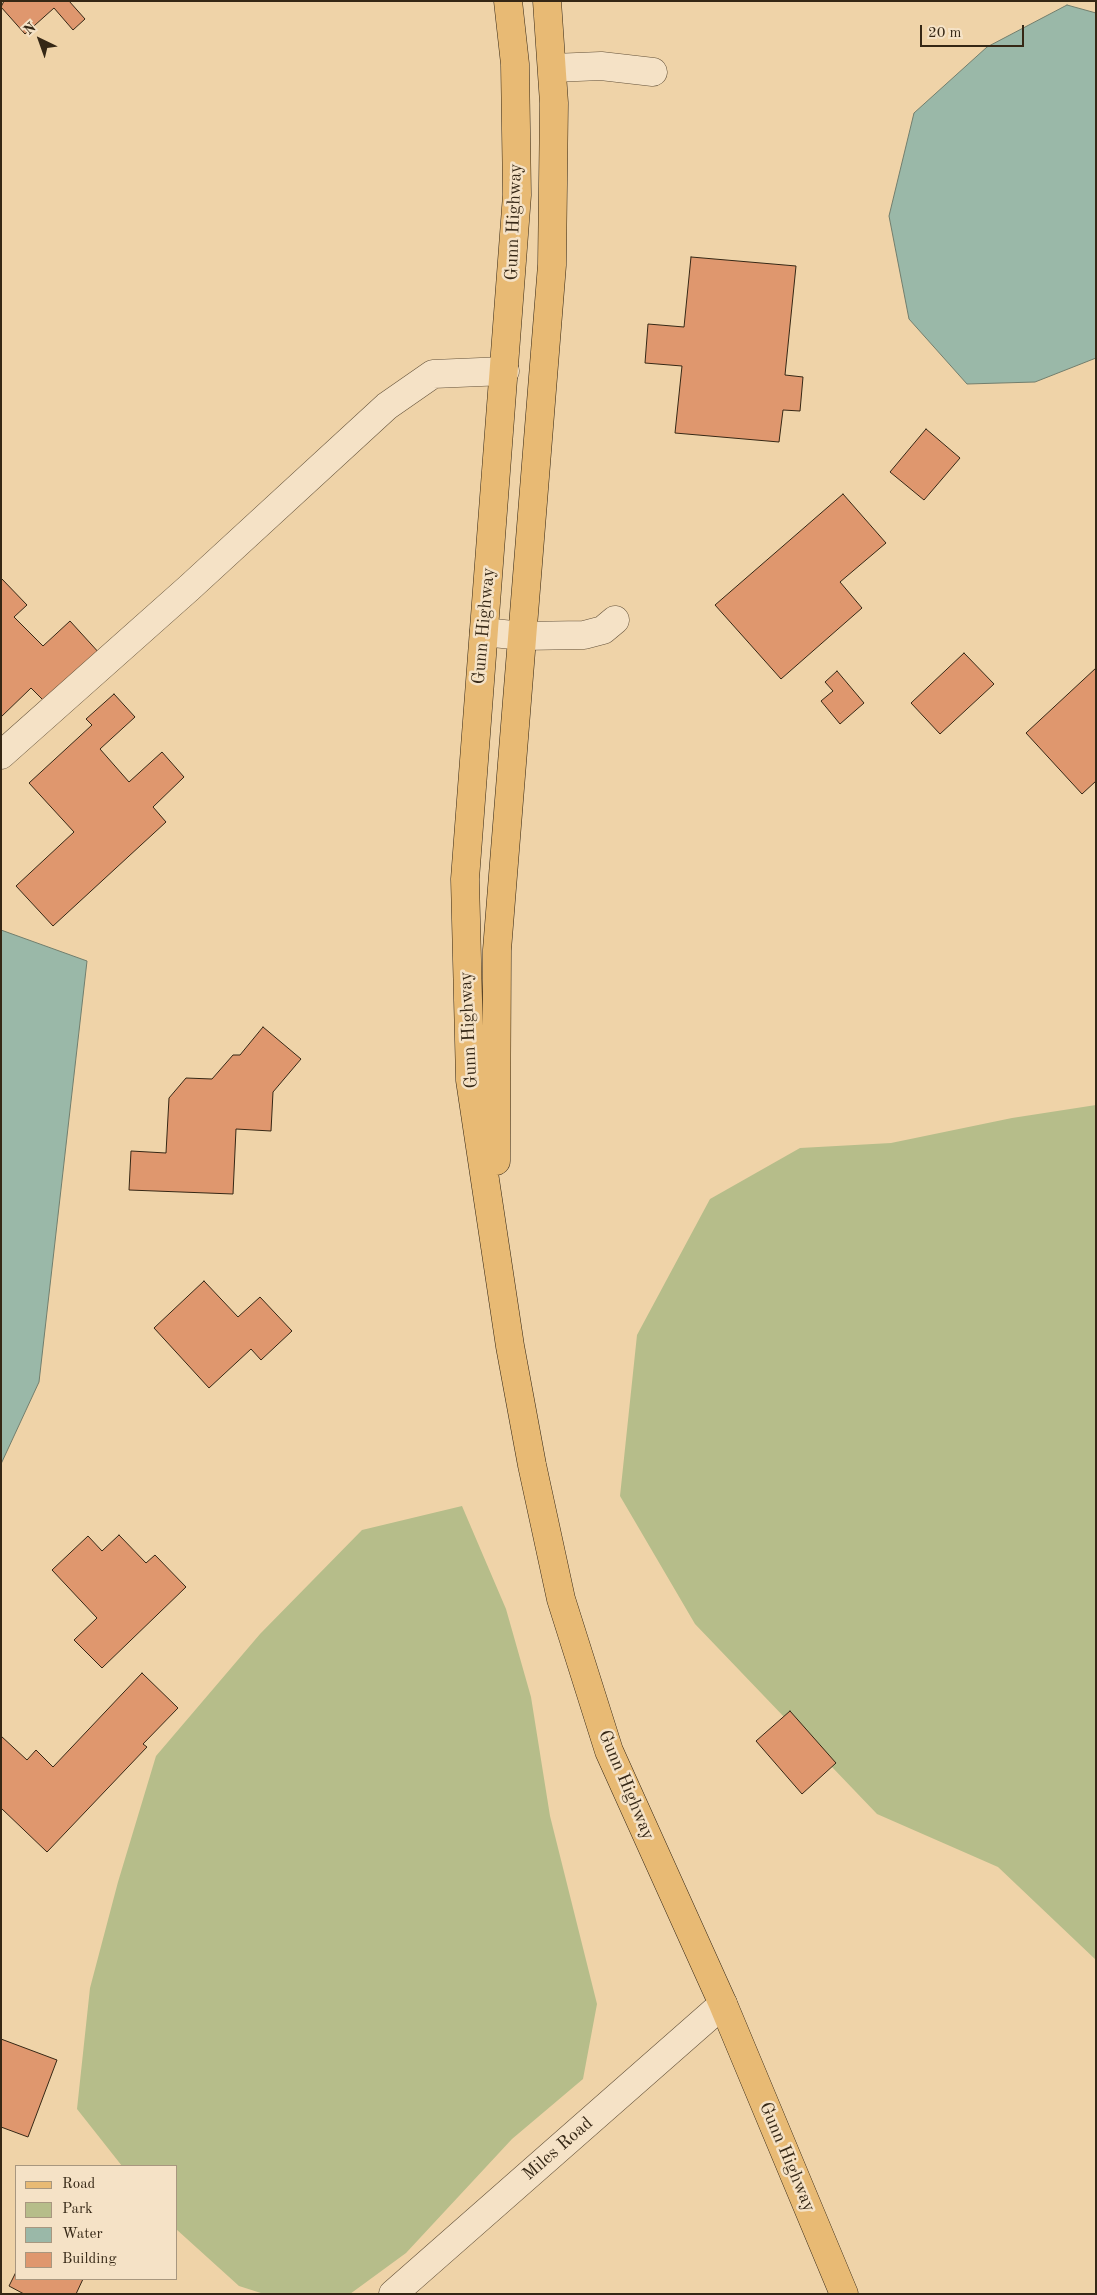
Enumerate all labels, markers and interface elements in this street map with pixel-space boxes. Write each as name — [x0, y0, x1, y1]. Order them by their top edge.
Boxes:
north arrow — [15, 15, 65, 65]
scale bar — [922, 15, 1026, 47]
text: N — [21, 20, 39, 38]
text: 20 m — [928, 26, 962, 41]
street label: Gunn Highway — [501, 163, 527, 281]
street label: Gunn Highway — [468, 567, 500, 685]
street label: Gunn Highway — [455, 971, 483, 1089]
street label: Gunn Highway — [593, 1727, 659, 1843]
street label: Gunn Highway — [754, 2099, 820, 2215]
street label: Miles Road — [518, 2113, 598, 2185]
legend — [15, 2165, 178, 2280]
text: Road — [62, 2177, 95, 2192]
text: Park — [62, 2202, 93, 2217]
text: Water — [62, 2227, 103, 2242]
text: Building — [62, 2252, 117, 2267]

